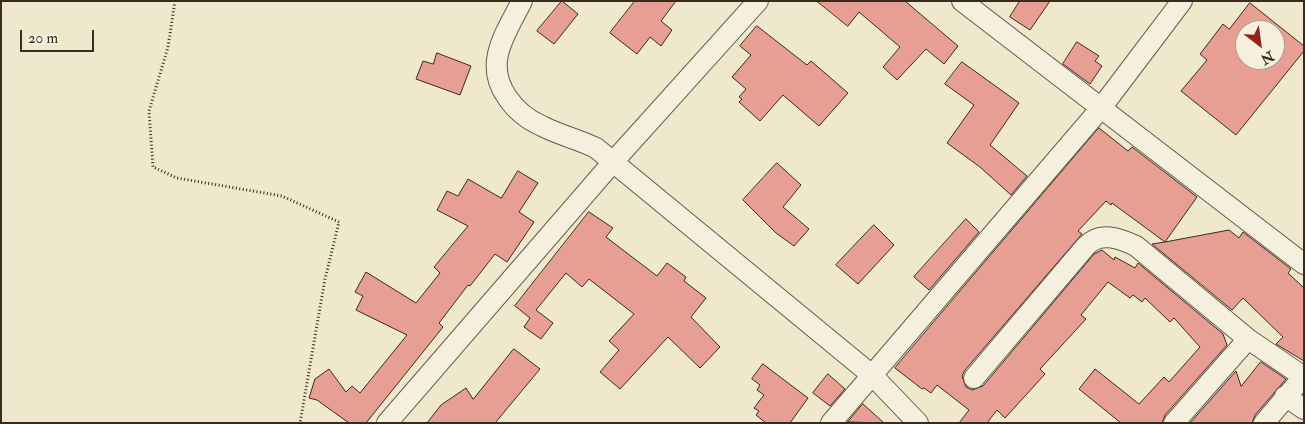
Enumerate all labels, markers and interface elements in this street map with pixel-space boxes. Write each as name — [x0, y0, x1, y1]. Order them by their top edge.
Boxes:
scale bar — [22, 20, 96, 52]
north arrow — [1235, 20, 1285, 70]
text: 20 m — [28, 29, 58, 48]
text: N — [1258, 47, 1277, 68]

